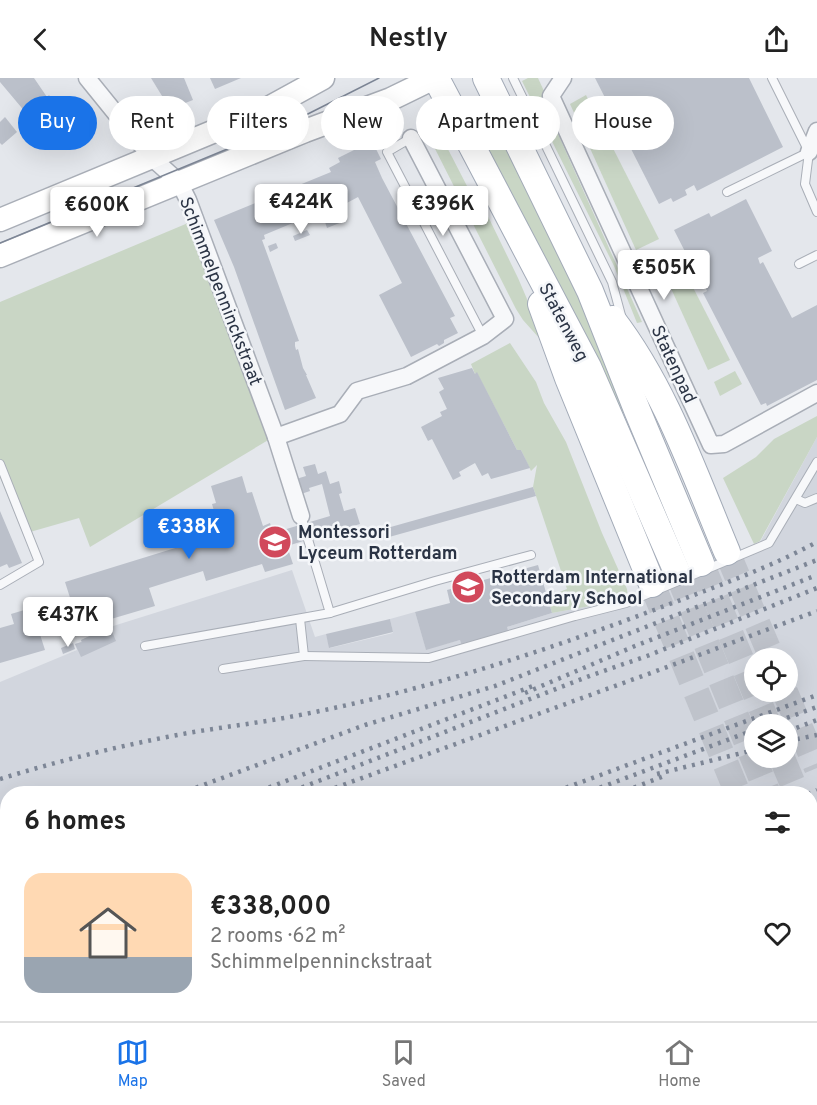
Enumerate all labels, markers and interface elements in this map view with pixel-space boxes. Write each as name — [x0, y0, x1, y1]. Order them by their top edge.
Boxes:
text: Nestly — [369, 22, 448, 56]
icon: back — [24, 23, 57, 56]
icon: share — [760, 23, 793, 56]
chip: Buy — [18, 96, 97, 150]
chip: Rent — [109, 96, 195, 150]
chip: Filters — [207, 96, 309, 150]
chip: New — [321, 96, 404, 150]
chip: Apartment — [416, 96, 560, 150]
chip: House — [572, 96, 674, 150]
pin: €424K — [259, 184, 343, 235]
pin: €396K — [401, 186, 485, 237]
pin: €600K — [55, 187, 139, 238]
text: €424K — [269, 190, 333, 216]
text: €396K — [411, 192, 475, 218]
text: €600K — [64, 193, 130, 219]
street label: Schimmelpenninckstraat — [173, 194, 266, 389]
pin: €505K — [622, 250, 706, 301]
text: €505K — [632, 256, 696, 282]
street label: Statenweg — [532, 279, 593, 366]
street label: Statenpad — [645, 322, 701, 407]
pin: €338K — [147, 509, 231, 560]
text: €338K — [157, 515, 221, 541]
place label: Montessori Lyceum Rotterdam — [298, 522, 458, 566]
school or university icon: Montessori Lyceum Rotterdam — [257, 524, 293, 560]
place label: Rotterdam International Secondary School — [491, 567, 693, 611]
school or university icon: Rotterdam International Secondary School — [450, 569, 486, 605]
pin: €437K — [26, 597, 110, 648]
text: €437K — [37, 603, 99, 629]
map controls — [744, 648, 798, 768]
button: locate — [744, 648, 798, 702]
button: layers — [744, 714, 798, 768]
text: 6 homes — [24, 806, 126, 839]
icon: filters — [761, 806, 794, 839]
text: €338,000 — [210, 891, 331, 924]
icon: home — [72, 897, 144, 969]
icon: heart — [761, 917, 794, 950]
text: 2 rooms · 62 m² — [210, 924, 346, 950]
text: Schimmelpenninckstraat — [210, 950, 432, 976]
tab: Map — [116, 1036, 149, 1092]
tab: Saved — [382, 1036, 426, 1092]
tab: Home — [658, 1036, 701, 1092]

